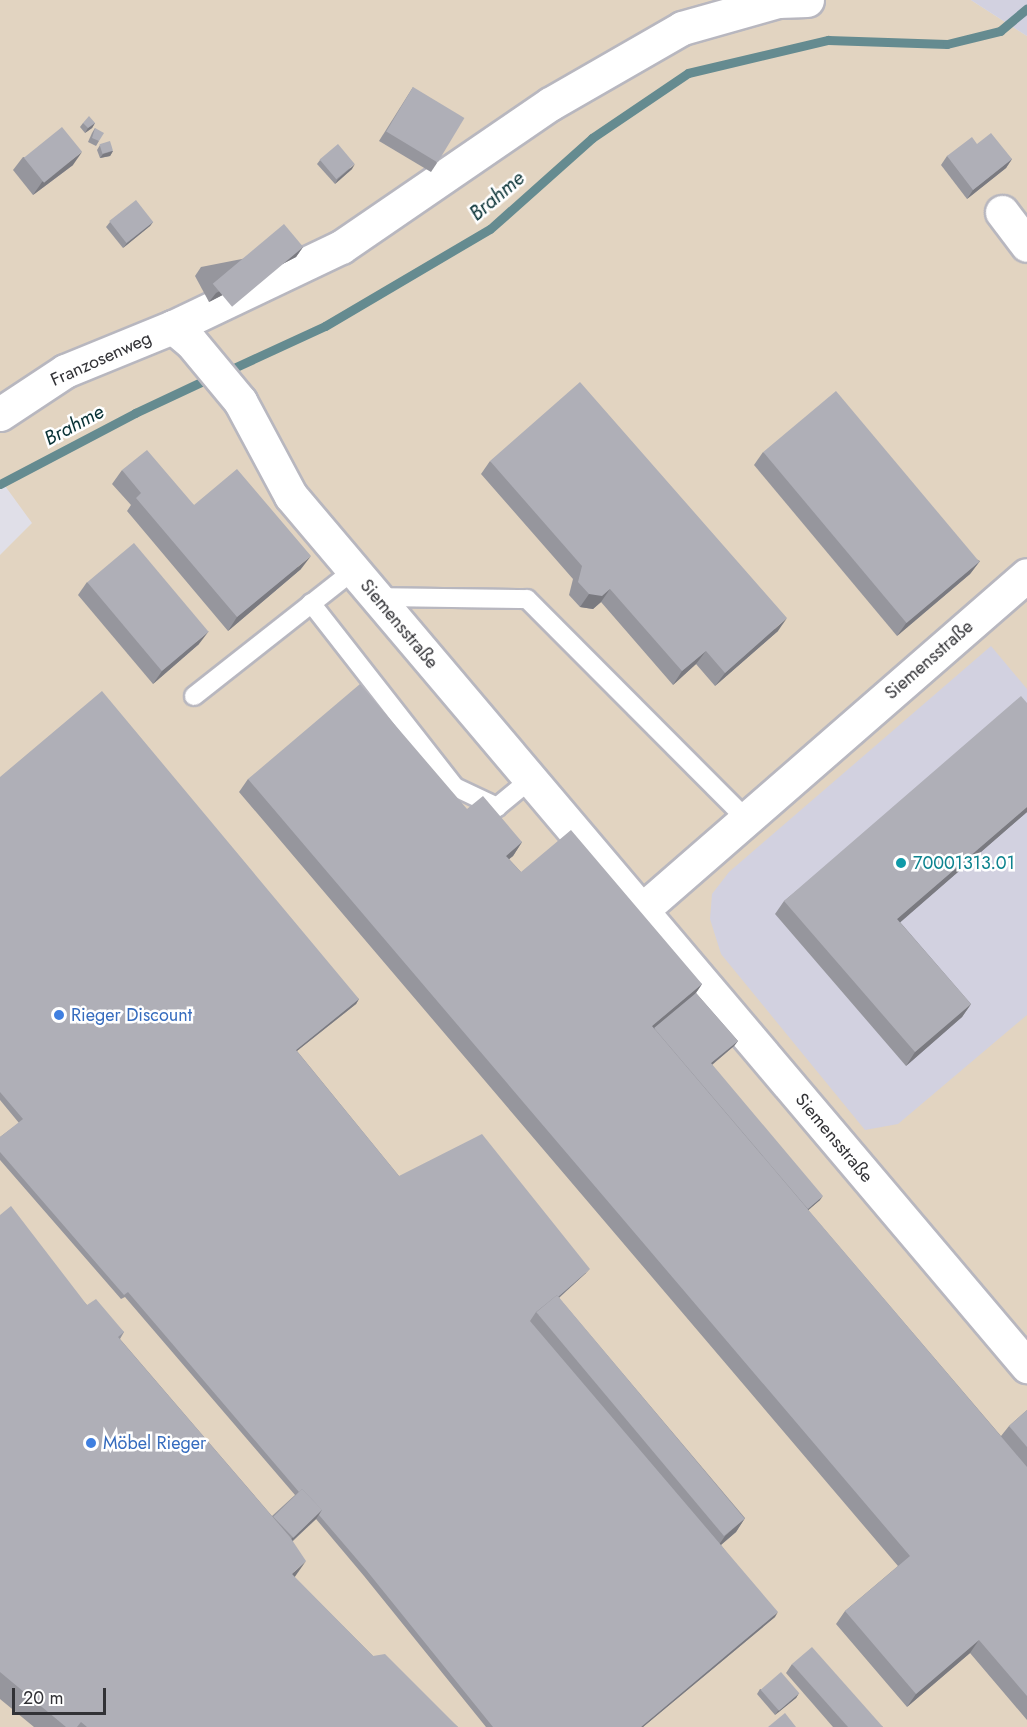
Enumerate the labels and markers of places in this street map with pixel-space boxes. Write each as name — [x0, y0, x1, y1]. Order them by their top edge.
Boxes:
place label: 70001313.01 — [913, 852, 1015, 874]
marker: 70001313.01 — [894, 856, 908, 870]
place label: Rieger Discount — [71, 1004, 192, 1026]
marker: Rieger Discount — [52, 1008, 66, 1022]
place label: Möbel Rieger — [103, 1432, 206, 1454]
marker: Möbel Rieger — [84, 1436, 98, 1450]

